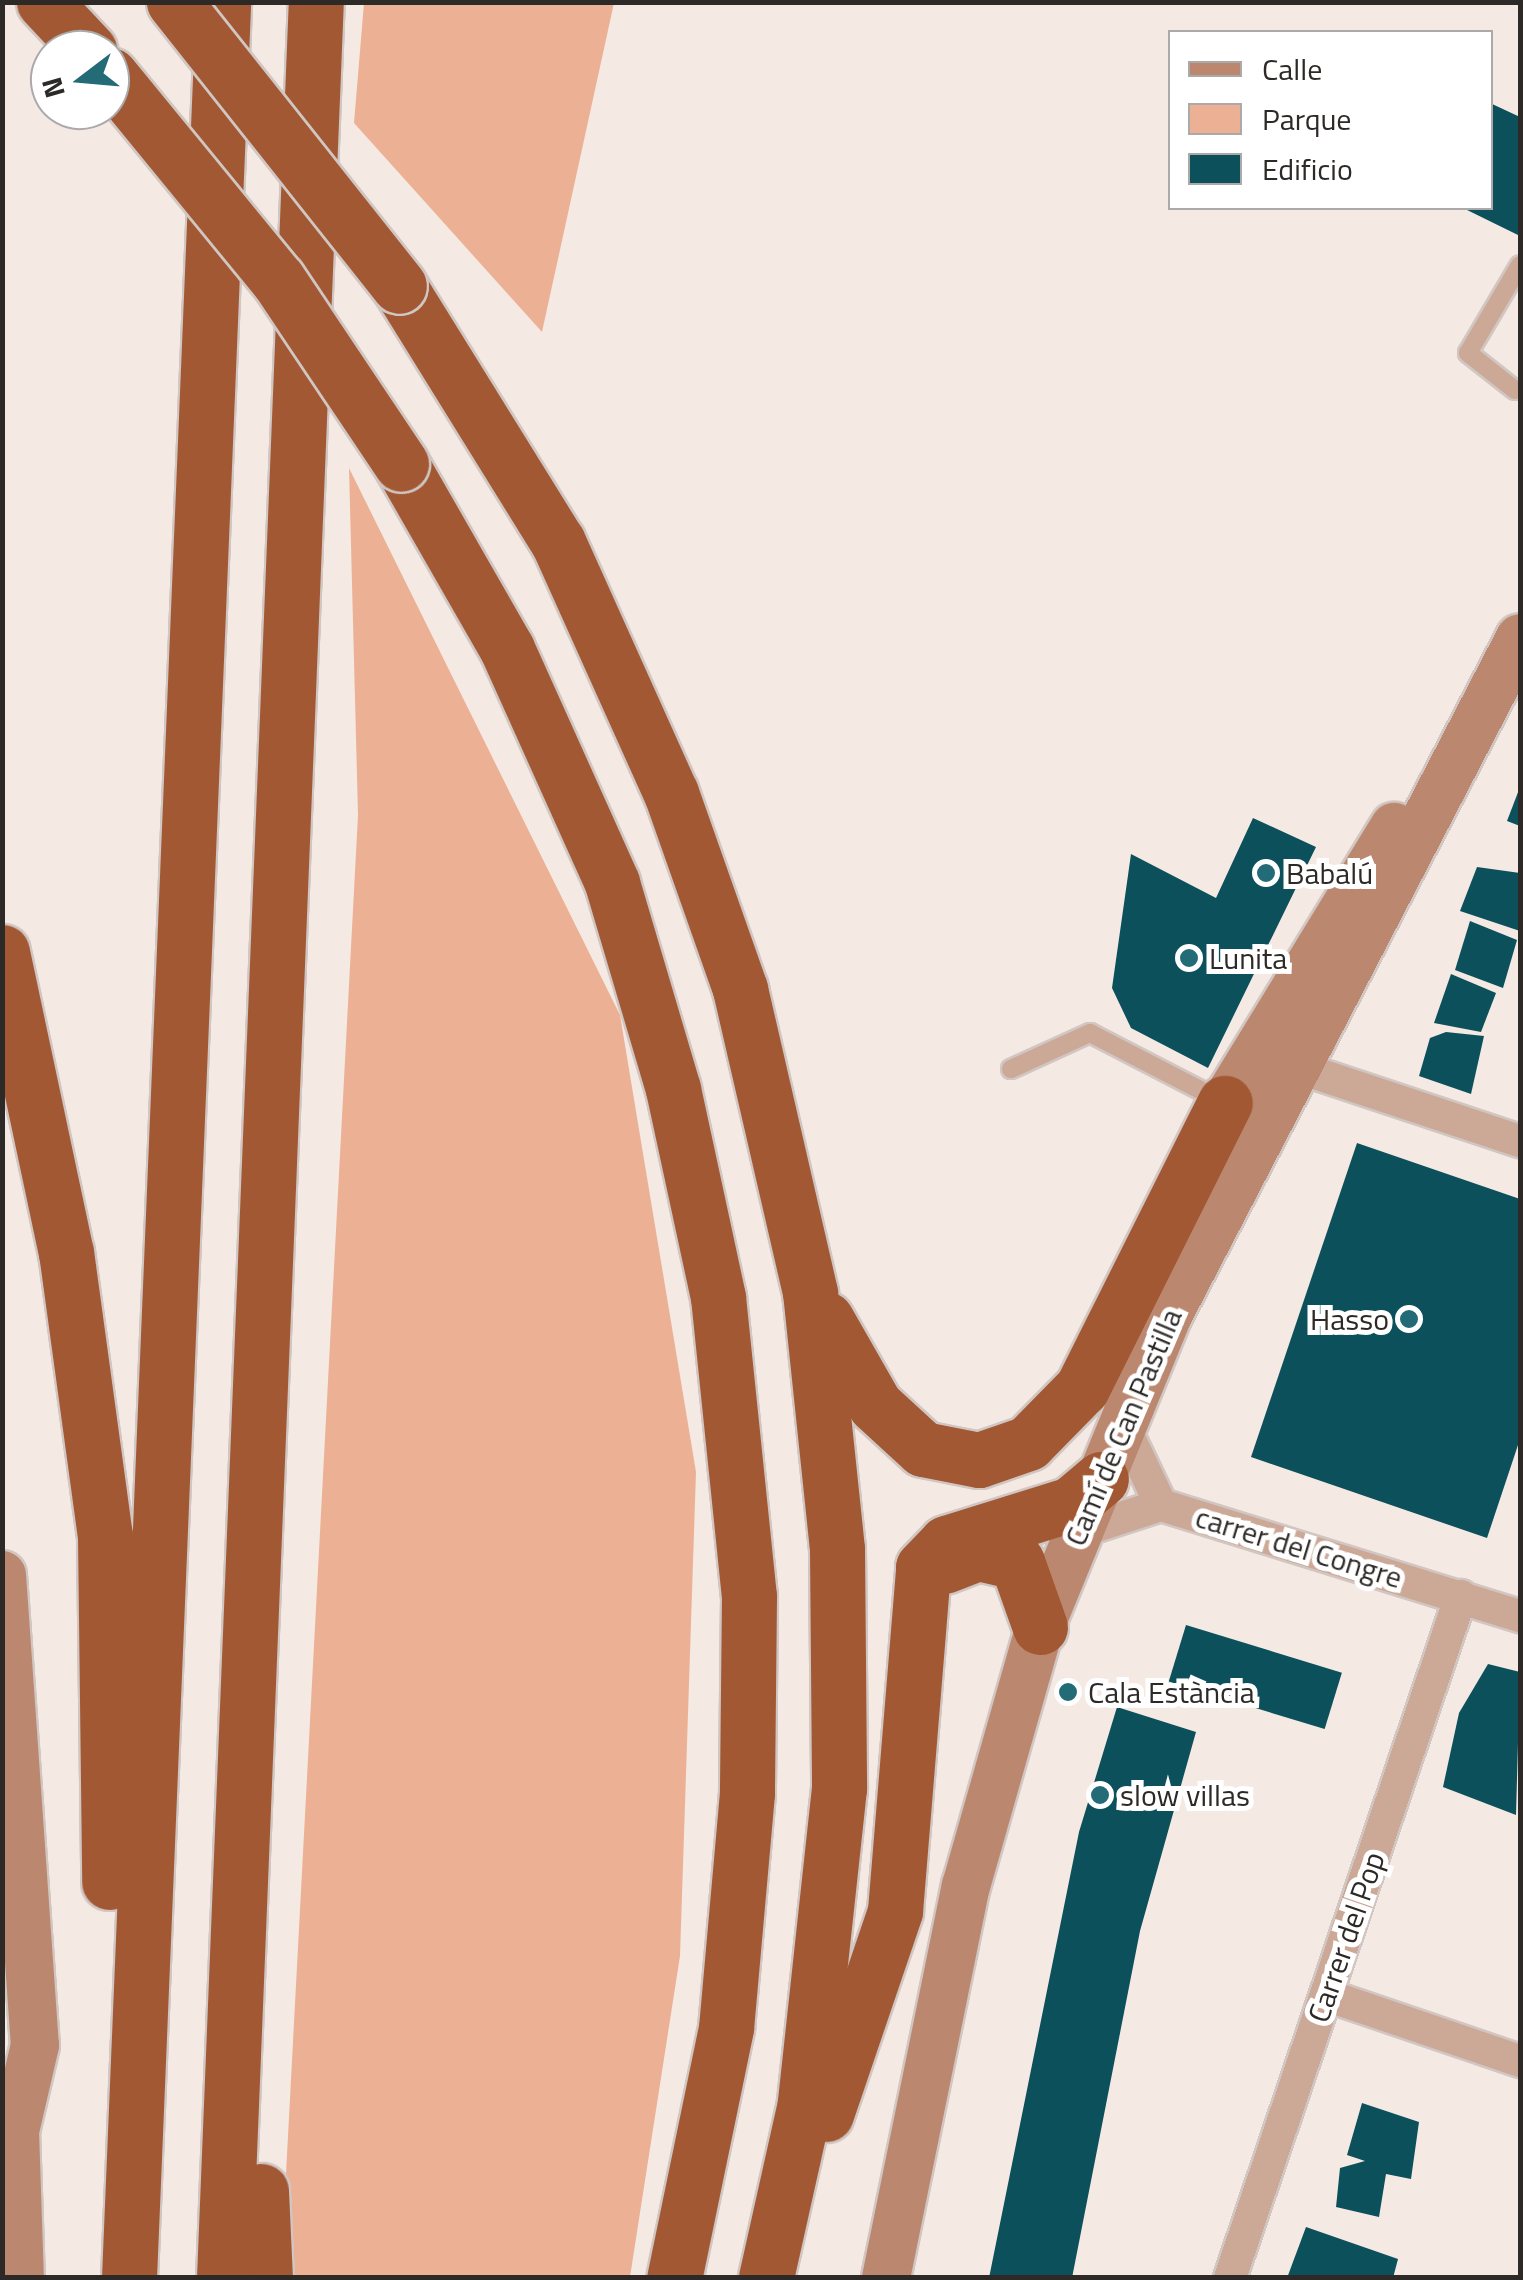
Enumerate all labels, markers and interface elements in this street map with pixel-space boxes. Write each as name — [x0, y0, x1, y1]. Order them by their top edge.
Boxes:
north arrow — [30, 30, 130, 130]
legend — [1168, 30, 1493, 210]
text: Calle — [1262, 46, 1322, 92]
text: N — [29, 73, 76, 103]
text: Parque — [1262, 96, 1352, 142]
text: Edificio — [1262, 146, 1353, 192]
place label: Babalú — [1286, 855, 1373, 891]
marker: Babalú — [1255, 862, 1277, 884]
place label: Lunita — [1209, 940, 1287, 976]
marker: Lunita — [1178, 947, 1200, 969]
place label: Hasso — [1310, 1301, 1389, 1337]
street label: Camí de Can Pastilla — [1057, 1303, 1189, 1551]
marker: Hasso — [1398, 1308, 1420, 1330]
street label: carrer del Congre — [1191, 1499, 1407, 1595]
place label: Cala Estància — [1088, 1674, 1255, 1710]
marker: Cala Estància — [1057, 1681, 1079, 1703]
place label: slow villas — [1120, 1777, 1250, 1813]
marker: slow villas — [1089, 1784, 1111, 1806]
street label: Carrer del Pop — [1300, 1847, 1392, 2027]

